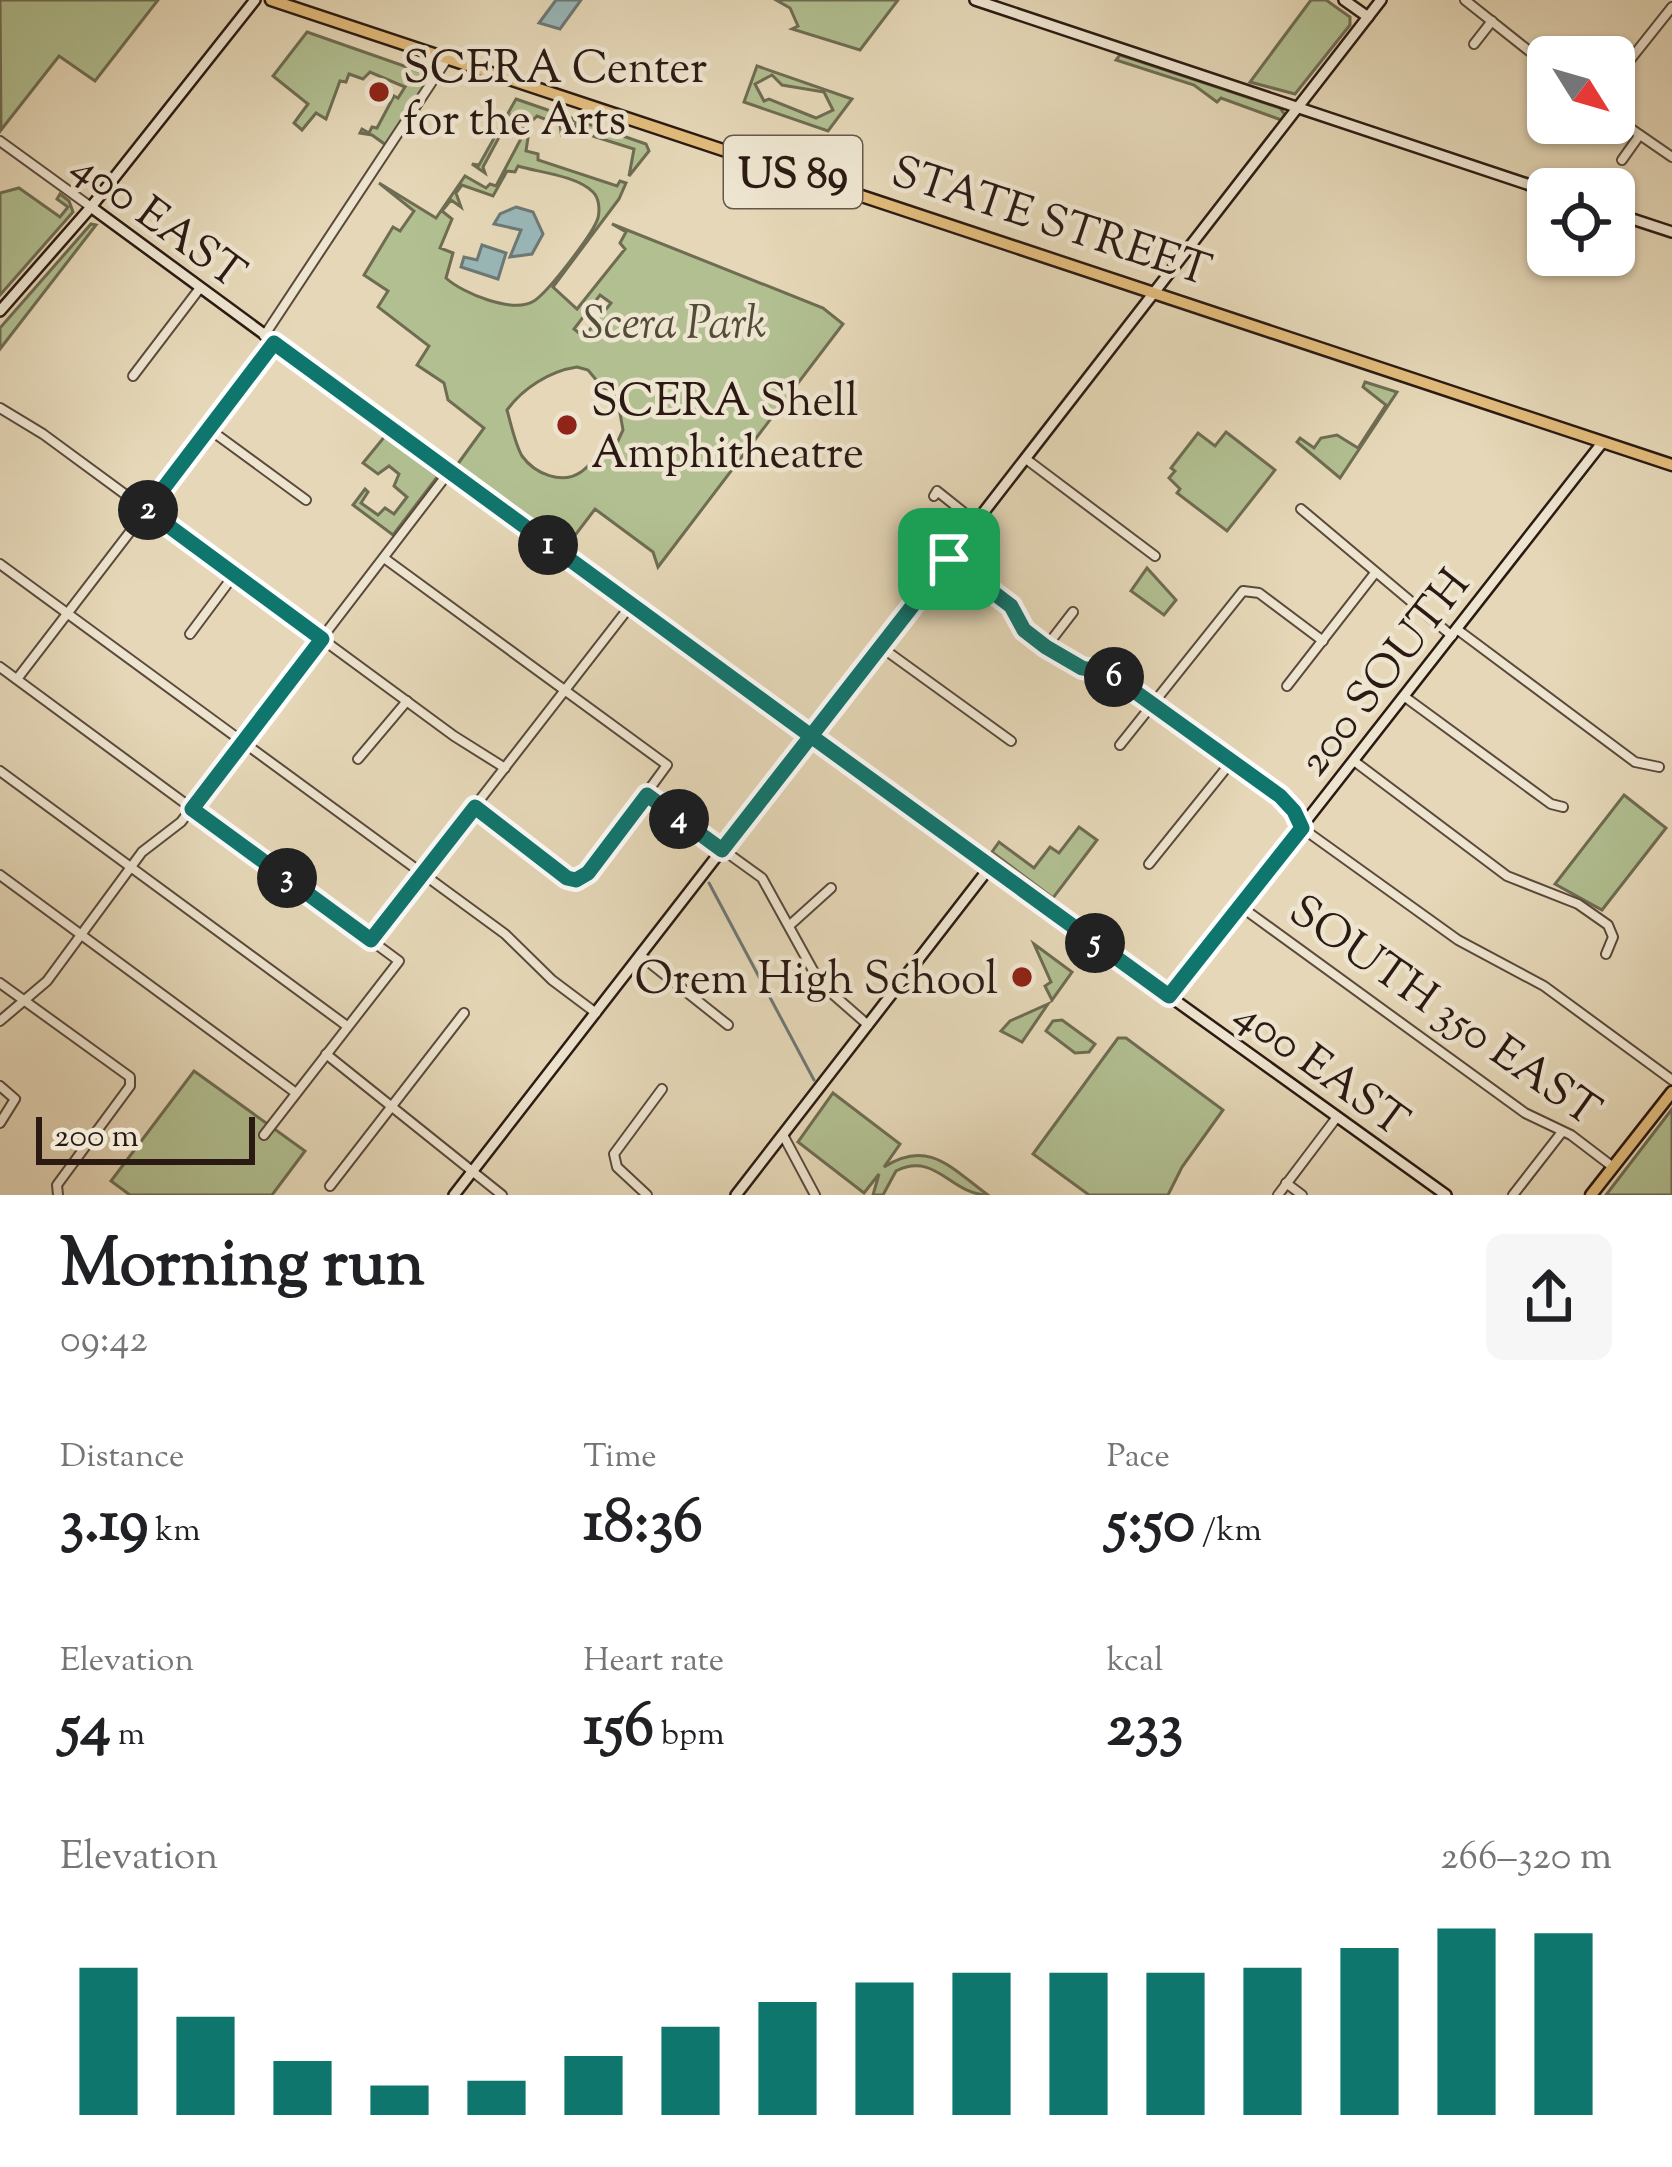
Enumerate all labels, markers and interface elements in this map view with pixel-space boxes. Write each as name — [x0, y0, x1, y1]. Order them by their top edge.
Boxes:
north arrow — [1527, 36, 1635, 144]
map controls — [1527, 36, 1635, 276]
place label: SCERA Center for the Arts — [403, 39, 707, 156]
marker: SCERA Center for the Arts — [366, 79, 392, 105]
road number: US 89 — [724, 136, 862, 208]
street label: 400 EAST — [56, 137, 257, 308]
street label: STATE STREET — [882, 142, 1218, 306]
button: locate — [1527, 168, 1635, 276]
park label: Scera Park — [582, 294, 766, 359]
place label: SCERA Shell Amphitheatre — [591, 372, 864, 489]
marker: SCERA Shell Amphitheatre — [554, 412, 580, 438]
pin: 2 — [118, 480, 178, 540]
text: 2 — [140, 486, 156, 534]
pin — [898, 508, 1000, 610]
pin: 1 — [518, 515, 578, 575]
text: 1 — [542, 521, 554, 569]
icon: arrive — [916, 526, 982, 592]
street label: 200 SOUTH — [1285, 557, 1488, 792]
pin: 6 — [1084, 647, 1144, 707]
text: 6 — [1106, 653, 1122, 701]
pin: 4 — [649, 789, 709, 849]
text: 4 — [671, 795, 687, 843]
pin: 3 — [257, 848, 317, 908]
text: 3 — [280, 854, 294, 902]
street label: SOUTH 350 EAST — [1274, 882, 1612, 1145]
pin: 5 — [1065, 913, 1125, 973]
text: 5 — [1089, 919, 1101, 967]
place label: Orem High School — [634, 950, 998, 1015]
marker: Orem High School — [1009, 964, 1035, 990]
street label: 400 EAST — [1219, 985, 1420, 1156]
scale bar — [36, 1111, 255, 1164]
text: 200 m — [54, 1114, 139, 1162]
text: Morning run — [60, 1221, 425, 1316]
button: share — [1486, 1234, 1612, 1360]
text: 09:42 — [60, 1314, 148, 1370]
text: Distance — [60, 1434, 184, 1482]
text: Time — [583, 1434, 657, 1482]
text: Pace — [1107, 1434, 1170, 1482]
text: 3.19 — [60, 1482, 148, 1569]
text: 18:36 — [583, 1482, 703, 1569]
text: 5:50 — [1107, 1482, 1195, 1569]
text: km — [148, 1508, 201, 1556]
text: /km — [1195, 1508, 1262, 1556]
text: Elevation — [60, 1638, 194, 1686]
text: Heart rate — [583, 1638, 724, 1686]
text: kcal — [1107, 1638, 1163, 1686]
text: 54 — [60, 1686, 111, 1773]
text: 156 — [583, 1686, 654, 1773]
text: 233 — [1107, 1686, 1183, 1773]
text: m — [111, 1712, 145, 1760]
text: bpm — [654, 1712, 724, 1760]
text: Elevation — [60, 1831, 218, 1887]
text: 266–320 m — [1440, 1831, 1612, 1887]

